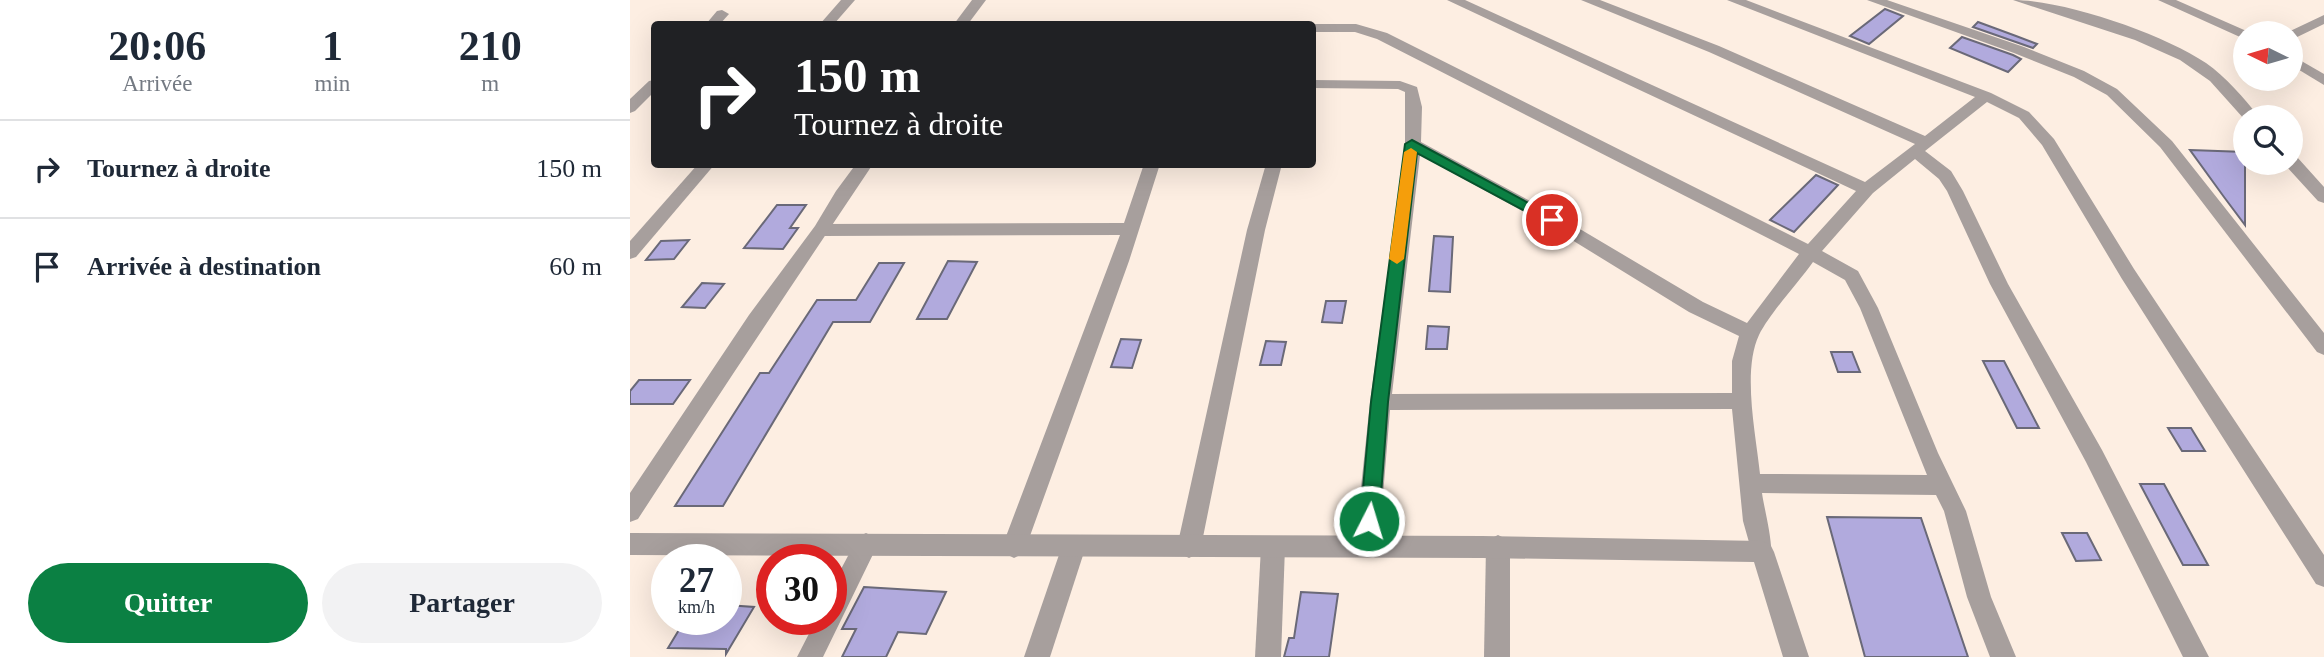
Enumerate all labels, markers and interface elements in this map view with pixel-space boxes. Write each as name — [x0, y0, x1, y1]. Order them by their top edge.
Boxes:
north arrow — [2233, 21, 2303, 91]
map controls — [2233, 21, 2303, 175]
text: 20:06 — [108, 23, 206, 69]
text: 1 — [322, 23, 343, 69]
text: 210 — [459, 23, 522, 69]
text: 150 m — [794, 48, 921, 103]
icon: right — [679, 49, 770, 140]
text: Arrivée — [122, 71, 192, 96]
text: min — [315, 71, 350, 96]
text: m — [481, 71, 499, 96]
button: search — [2233, 105, 2303, 175]
text: Tournez à droite — [794, 106, 1003, 142]
icon: right — [28, 150, 66, 188]
text: Tournez à droite — [87, 154, 270, 183]
text: 150 m — [536, 154, 602, 183]
pin — [1522, 190, 1582, 250]
icon: arrive — [1533, 201, 1571, 239]
icon: arrive — [28, 248, 66, 286]
text: Arrivée à destination — [87, 252, 321, 281]
text: 60 m — [549, 252, 602, 281]
position arrow — [1332, 484, 1406, 558]
speed limit sign: 30 — [756, 544, 847, 635]
text: 27 — [679, 561, 714, 600]
button: Quitter — [28, 563, 308, 643]
button: Partager — [322, 563, 602, 643]
text: km/h — [678, 597, 715, 617]

